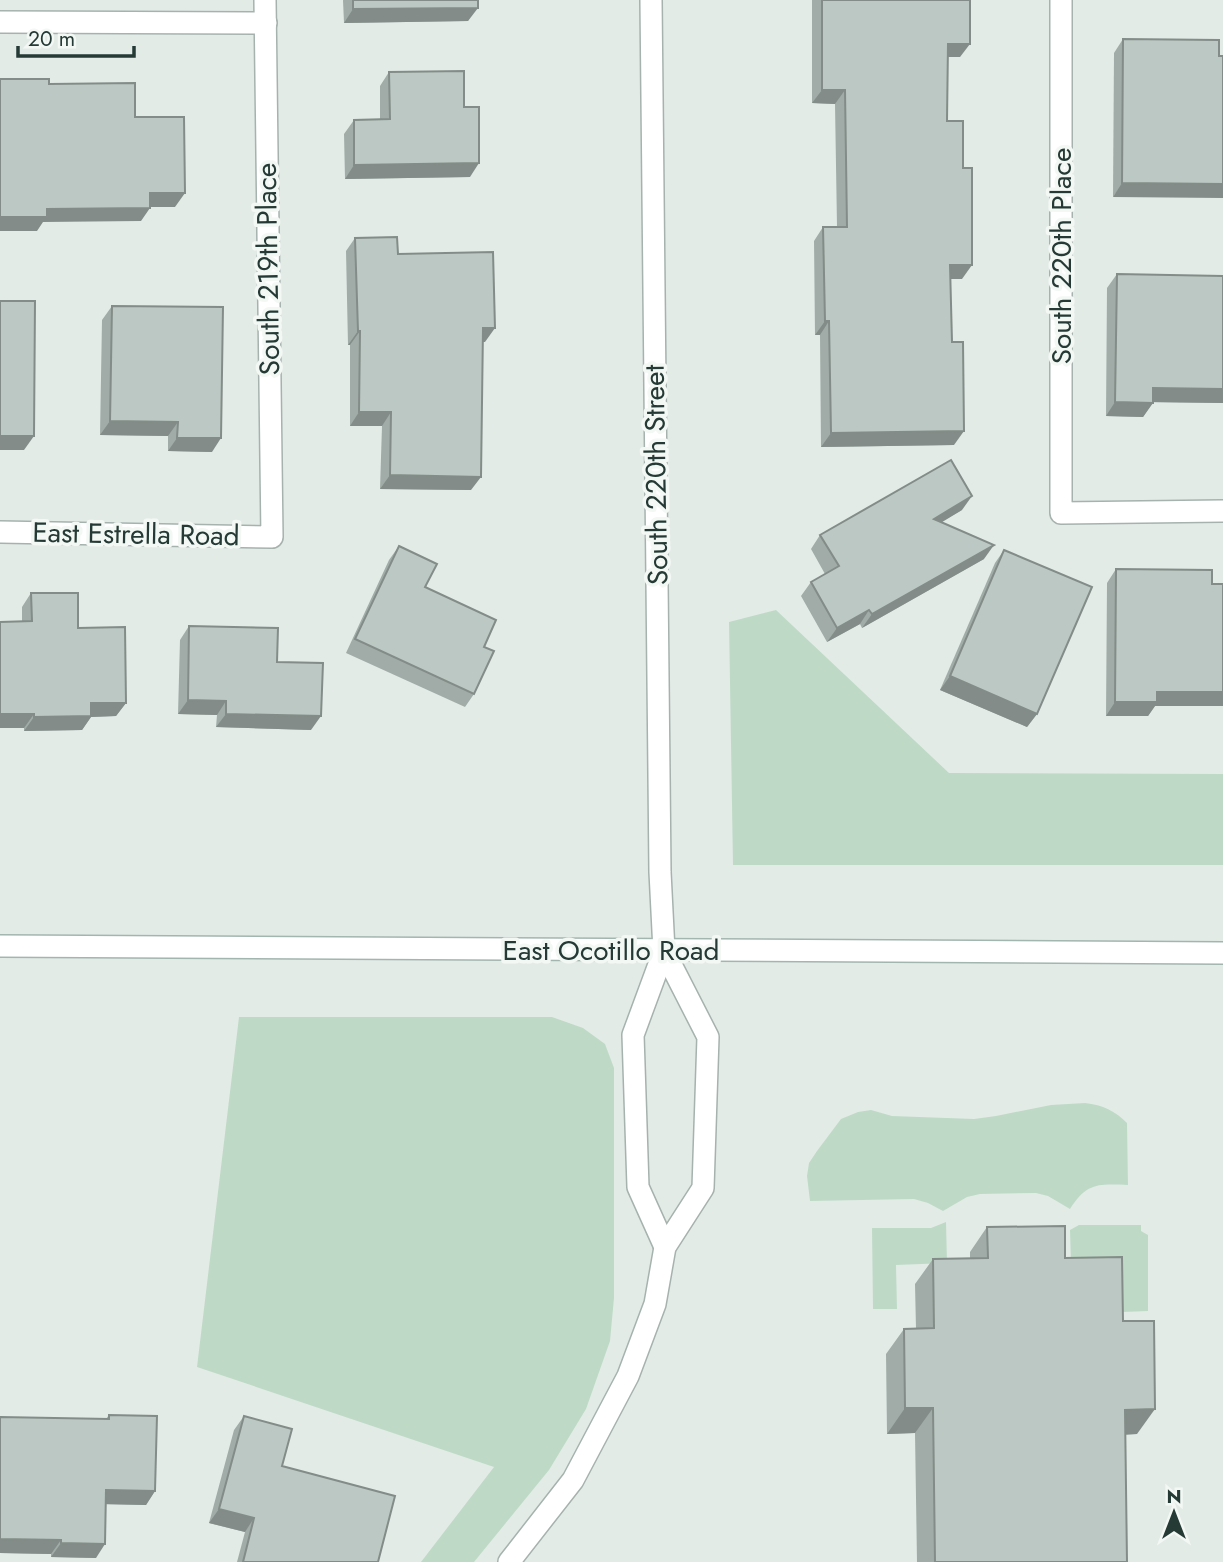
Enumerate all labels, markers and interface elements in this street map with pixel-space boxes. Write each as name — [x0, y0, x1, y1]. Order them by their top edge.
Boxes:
scale bar — [18, 14, 133, 58]
text: 20 m — [28, 24, 75, 54]
street label: South 220th Place — [1041, 148, 1082, 364]
street label: South 219th Place — [246, 162, 290, 376]
street label: South 220th Street — [634, 364, 678, 586]
street label: East Estrella Road — [32, 512, 240, 556]
street label: East Ocotillo Road — [502, 930, 720, 971]
north arrow — [1139, 1478, 1209, 1548]
text: N — [1166, 1483, 1182, 1510]

